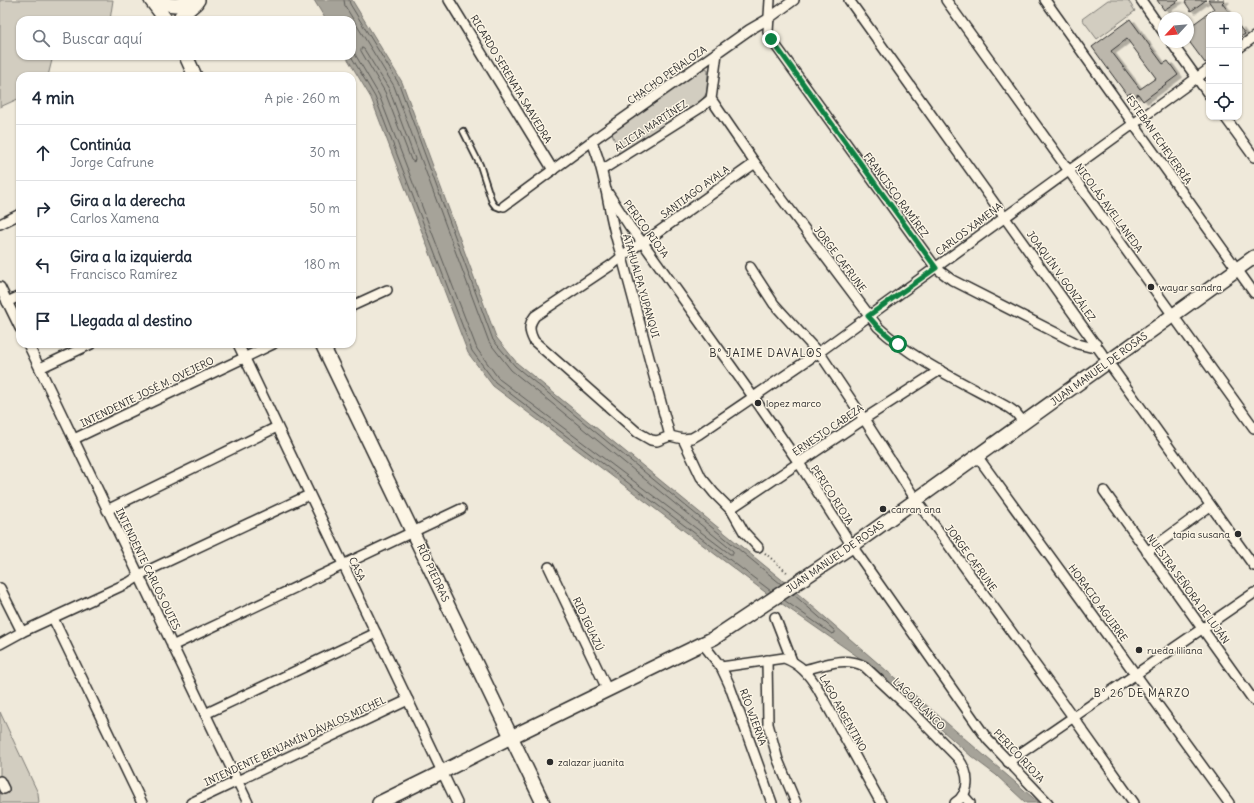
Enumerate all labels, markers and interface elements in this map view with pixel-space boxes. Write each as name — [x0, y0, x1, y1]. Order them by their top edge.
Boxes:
street label: RICARDO SERENATA SAAVEDRA — [467, 12, 555, 146]
north arrow — [1158, 12, 1194, 48]
map controls — [1206, 12, 1242, 120]
button: + — [1206, 12, 1242, 48]
search box — [16, 16, 356, 60]
icon: search — [30, 27, 52, 49]
text: Buscar aquí — [62, 29, 142, 48]
route end — [762, 30, 780, 48]
street label: CHACHO PEÑALOZA — [625, 42, 710, 107]
button: − — [1206, 48, 1242, 84]
button: locate — [1206, 84, 1242, 120]
text: 4 min — [32, 87, 74, 109]
text: A pie · 260 m — [264, 90, 340, 107]
street label: ESTEBAN ECHEVERRÍA — [1123, 93, 1195, 187]
street label: ALICIA MARTÍNEZ — [612, 97, 690, 154]
text: Continúa — [70, 135, 131, 154]
icon: ahead — [32, 142, 54, 164]
text: 30 m — [310, 144, 340, 161]
street label: FRANCISCO RAMÍREZ — [861, 150, 931, 240]
text: Jorge Cafrune — [70, 154, 154, 171]
street label: NICOLÁS AVELLANEDA — [1072, 161, 1146, 256]
street label: SANTIAGO AYALA — [658, 162, 732, 221]
text: Gira a la derecha — [70, 191, 185, 210]
street label: PERICO RIOJA — [621, 197, 672, 261]
icon: right — [32, 198, 54, 220]
street label: CARLOS XAMENA — [933, 199, 1005, 258]
text: 50 m — [309, 200, 340, 217]
text: Carlos Xamena — [70, 210, 159, 227]
street label: JORGE CAFRUNE — [811, 223, 869, 295]
street label: JOAQUÍN V. GONZÁLEZ — [1024, 228, 1098, 324]
street label: ATAHUALPA YUPANQUI — [620, 232, 662, 340]
text: Gira a la izquierda — [70, 247, 192, 266]
icon: left — [32, 254, 54, 276]
text: 180 m — [304, 256, 340, 273]
text: Francisco Ramírez — [70, 266, 177, 283]
place label: wayar sandra — [1159, 281, 1222, 294]
marker: wayar sandra — [1146, 282, 1156, 292]
icon: arrive — [32, 310, 54, 332]
text: Llegada al destino — [70, 311, 192, 330]
street label: JUAN MANUEL DE ROSAS — [1048, 329, 1150, 409]
route start — [889, 335, 907, 353]
district label: B° JAIME DAVALOS — [709, 346, 823, 360]
street label: INTENDENTE JOSÉ M. OVEJERO — [78, 354, 216, 430]
place label: lopez marco — [766, 397, 822, 410]
marker: lopez marco — [753, 398, 763, 408]
street label: ERNESTO CABEZA — [790, 401, 867, 459]
street label: PERICO RIOJA — [808, 463, 856, 528]
place label: carran ana — [891, 503, 941, 516]
marker: carran ana — [878, 504, 888, 514]
street label: INTENDENTE CARLOS OUTES — [113, 506, 183, 632]
street label: JUAN MANUEL DE ROSAS — [783, 518, 887, 596]
street label: JORGE CAFRUNE — [942, 522, 1000, 594]
place label: tapia susana — [1173, 528, 1230, 541]
marker: tapia susana — [1233, 529, 1243, 539]
street label: NUESTRA SEÑORA DE LUJÁN — [1144, 532, 1232, 646]
street label: RÍO PIEDRAS — [414, 542, 452, 604]
street label: CASA — [346, 555, 369, 584]
street label: HORACIO AGUIRRE — [1066, 562, 1130, 644]
street label: RIO IGUAZÚ — [570, 595, 606, 653]
place label: rueda liliana — [1147, 644, 1203, 657]
marker: rueda liliana — [1134, 645, 1144, 655]
street label: LAGO ARGENTINO — [816, 672, 870, 754]
street label: LAGO BLANCO — [890, 675, 948, 733]
district label: B° 26 DE MARZO — [1094, 686, 1190, 700]
street label: RÍO WIERNA — [737, 687, 770, 748]
street label: INTENDENTE BENJAMÍN DÁVALOS MICHEL — [202, 693, 388, 789]
street label: PERICO RIOJA — [991, 727, 1047, 786]
place label: zalazar juanita — [558, 756, 624, 769]
marker: zalazar juanita — [545, 757, 555, 767]

